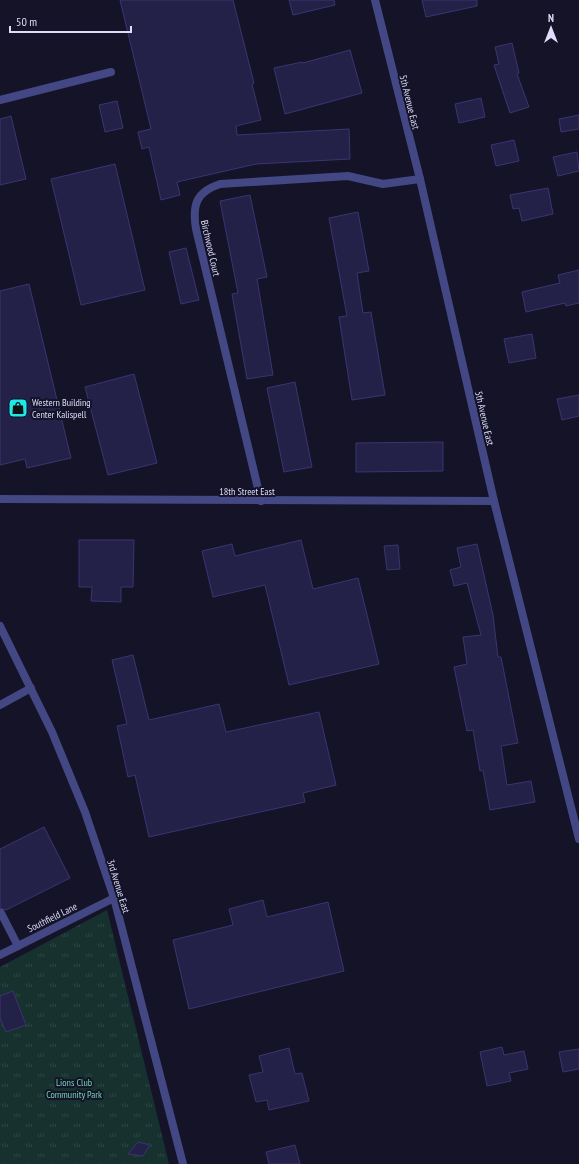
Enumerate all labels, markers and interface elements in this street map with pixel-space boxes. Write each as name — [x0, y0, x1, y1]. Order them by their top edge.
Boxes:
scale bar — [10, 8, 131, 34]
north arrow — [531, 8, 571, 48]
text: N — [548, 11, 554, 25]
text: 50 m — [16, 14, 37, 29]
street label: 5th Avenue East — [397, 74, 423, 131]
street label: Birchwood Court — [198, 219, 223, 278]
street label: 5th Avenue East — [472, 390, 497, 447]
place label: Western Building Center Kalispell — [32, 396, 91, 421]
shop icon: Western Building Center Kalispell — [7, 397, 29, 419]
street label: 18th Street East — [219, 485, 275, 498]
street label: 3rd Avenue East — [104, 858, 133, 915]
street label: Southfield Lane — [25, 900, 79, 935]
park label: Lions Club Community Park — [46, 1076, 102, 1101]

